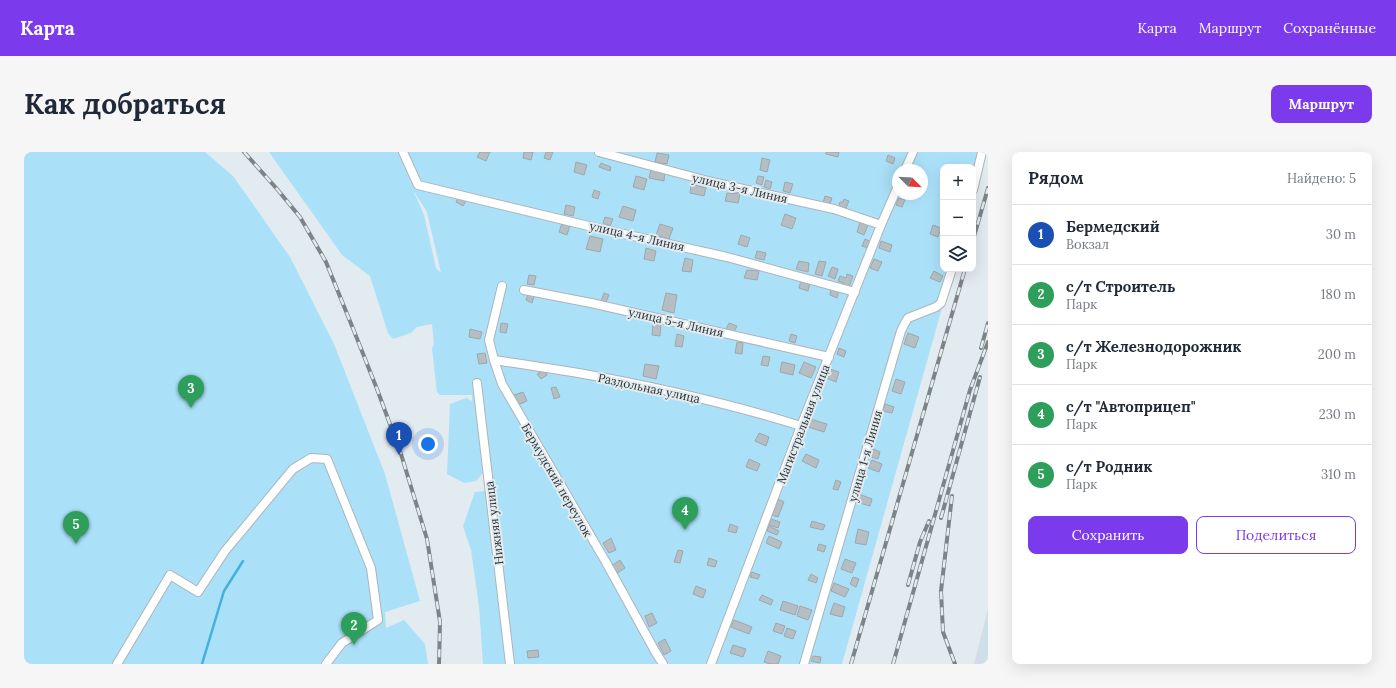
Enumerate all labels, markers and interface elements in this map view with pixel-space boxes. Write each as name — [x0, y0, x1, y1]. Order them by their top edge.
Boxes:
text: Карта — [20, 16, 75, 40]
text: Карта — [1137, 19, 1177, 37]
text: Маршрут — [1199, 19, 1261, 37]
text: Сохранённые — [1283, 19, 1376, 37]
button: Маршрут — [1271, 85, 1372, 123]
text: Как добраться — [24, 86, 226, 122]
north arrow — [892, 164, 928, 200]
map controls — [940, 164, 976, 272]
button: + — [940, 164, 976, 200]
text: Рядом — [1028, 167, 1084, 189]
street label: улица 3-я Линия — [691, 170, 789, 206]
text: Найдено: 5 — [1287, 170, 1356, 187]
button: − — [940, 200, 976, 236]
text: Бермедский — [1066, 217, 1160, 236]
street label: улица 4-я Линия — [588, 218, 686, 254]
text: 1 — [1038, 226, 1044, 243]
text: 30 m — [1326, 226, 1356, 243]
button: layers — [940, 236, 976, 272]
text: Вокзал — [1066, 236, 1109, 253]
text: с/т Строитель — [1066, 277, 1176, 296]
text: 2 — [1038, 286, 1044, 303]
text: 180 m — [1321, 286, 1356, 303]
text: Парк — [1066, 296, 1097, 313]
street label: улица 5-я Линия — [627, 304, 725, 340]
text: с/т Железнодорожник — [1066, 337, 1241, 356]
text: 3 — [1037, 346, 1045, 363]
text: 200 m — [1318, 346, 1356, 363]
text: Парк — [1066, 356, 1097, 373]
street label: Магистральная улица — [773, 362, 833, 486]
street label: Раздольная улица — [597, 370, 701, 406]
pin: 3 — [178, 375, 204, 408]
text: с/т "Автоприцеп" — [1066, 397, 1196, 416]
text: 4 — [1037, 406, 1045, 423]
text: 230 m — [1319, 406, 1356, 423]
street label: улица 1-я Линия — [845, 408, 885, 504]
text: Парк — [1066, 416, 1097, 433]
street label: Бермудский переулок — [518, 420, 596, 540]
pin: 1 — [386, 422, 412, 455]
your location — [418, 434, 438, 454]
text: с/т Родник — [1066, 457, 1152, 476]
text: 5 — [1037, 466, 1045, 483]
text: 310 m — [1321, 466, 1356, 483]
text: Парк — [1066, 476, 1097, 493]
street label: Нижняя улица — [481, 480, 507, 566]
pin: 4 — [672, 497, 698, 530]
pin: 5 — [63, 511, 89, 544]
button: Сохранить — [1028, 516, 1188, 554]
button: Поделиться — [1196, 516, 1356, 554]
pin: 2 — [341, 612, 367, 645]

